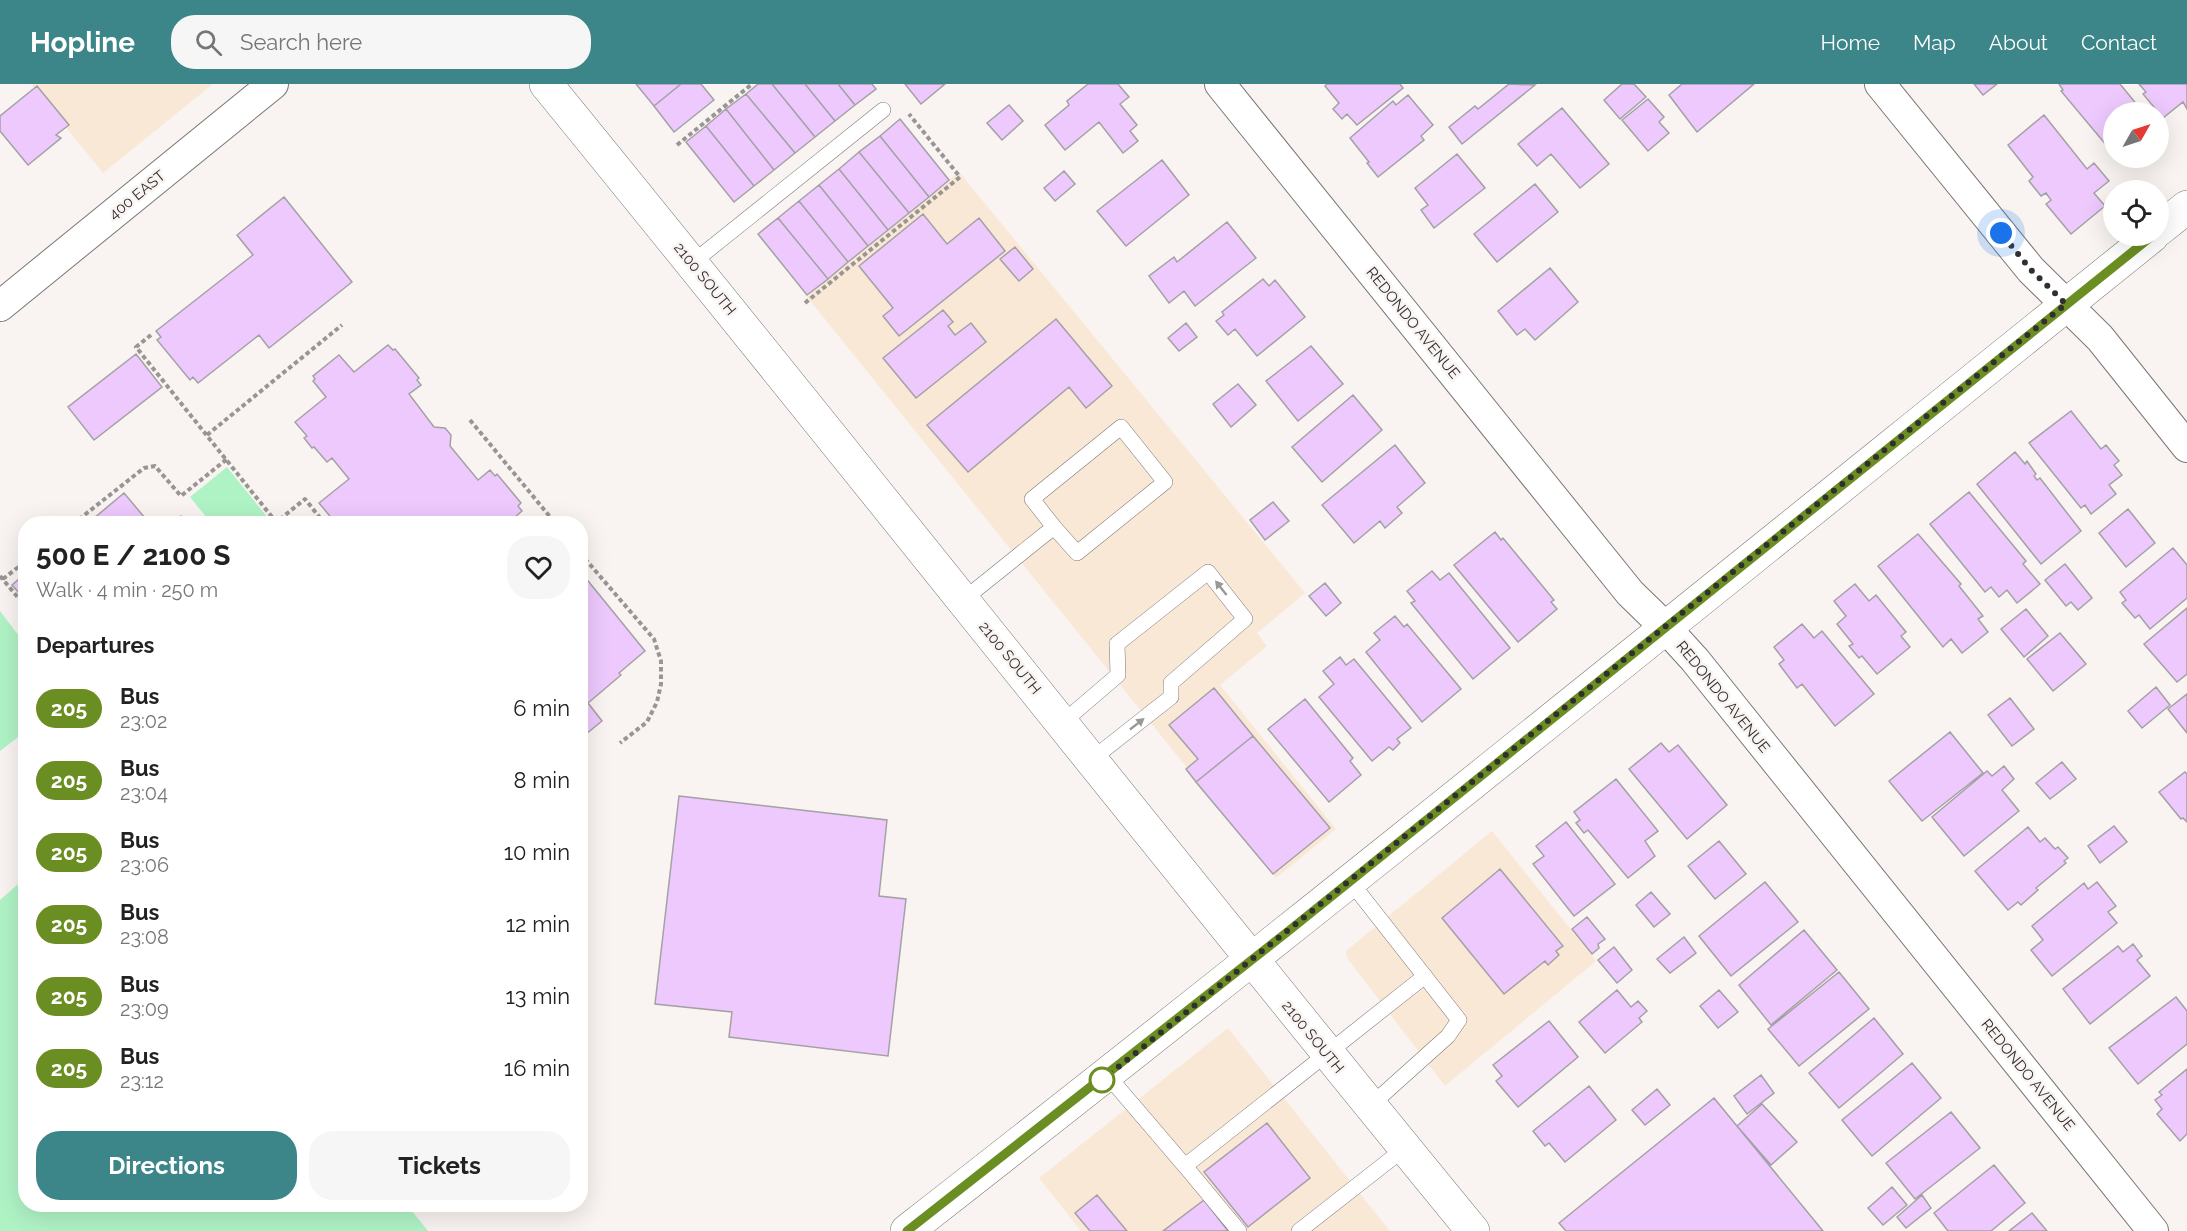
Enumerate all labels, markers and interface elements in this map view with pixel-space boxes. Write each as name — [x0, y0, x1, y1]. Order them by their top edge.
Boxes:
search box — [171, 15, 591, 69]
text: Hopline — [30, 26, 135, 59]
icon: search — [192, 26, 225, 59]
text: Search here — [240, 29, 362, 55]
text: Home — [1821, 30, 1880, 55]
text: Map — [1913, 30, 1956, 55]
text: About — [1989, 30, 2048, 55]
text: Contact — [2081, 30, 2157, 55]
north arrow — [2103, 102, 2169, 168]
map controls — [2103, 102, 2169, 246]
street label: 400 EAST — [105, 167, 169, 223]
button: locate — [2103, 180, 2169, 246]
your location — [1986, 218, 2016, 248]
street label: 2100 SOUTH — [670, 239, 740, 319]
street label: REDONDO AVENUE — [1362, 264, 1464, 382]
button: heart — [507, 536, 570, 599]
text: 500 E / 2100 S — [36, 539, 230, 572]
text: Walk · 4 min · 250 m — [36, 578, 218, 602]
one-way arrow — [1214, 580, 1227, 596]
street label: 2100 SOUTH — [975, 618, 1045, 698]
text: Departures — [36, 632, 154, 658]
street label: REDONDO AVENUE — [1672, 638, 1774, 756]
text: Bus — [120, 683, 159, 709]
text: 6 min — [513, 695, 570, 721]
text: 205 — [51, 696, 87, 721]
text: 23:02 — [120, 709, 168, 733]
one-way arrow — [1130, 718, 1145, 730]
text: Bus — [120, 755, 159, 781]
text: 8 min — [514, 767, 570, 793]
text: 205 — [51, 768, 87, 793]
text: 23:04 — [120, 781, 168, 805]
text: Bus — [120, 827, 159, 853]
text: 10 min — [504, 839, 570, 865]
text: 205 — [51, 840, 87, 865]
text: 23:06 — [120, 853, 169, 877]
text: Bus — [120, 899, 159, 925]
text: 12 min — [506, 911, 570, 937]
text: 205 — [51, 912, 87, 937]
text: 23:08 — [120, 925, 169, 949]
text: Bus — [120, 971, 159, 997]
text: 13 min — [505, 983, 570, 1009]
text: 205 — [51, 984, 87, 1009]
text: 23:09 — [120, 997, 169, 1021]
street label: 2100 SOUTH — [1278, 997, 1348, 1077]
street label: REDONDO AVENUE — [1977, 1016, 2079, 1134]
text: Bus — [120, 1043, 159, 1069]
text: 16 min — [504, 1055, 570, 1081]
text: 205 — [51, 1056, 87, 1081]
unlabelled marker — [1089, 1067, 1115, 1093]
text: 23:12 — [120, 1069, 164, 1093]
button: Directions — [36, 1131, 297, 1200]
button: Tickets — [309, 1131, 570, 1200]

